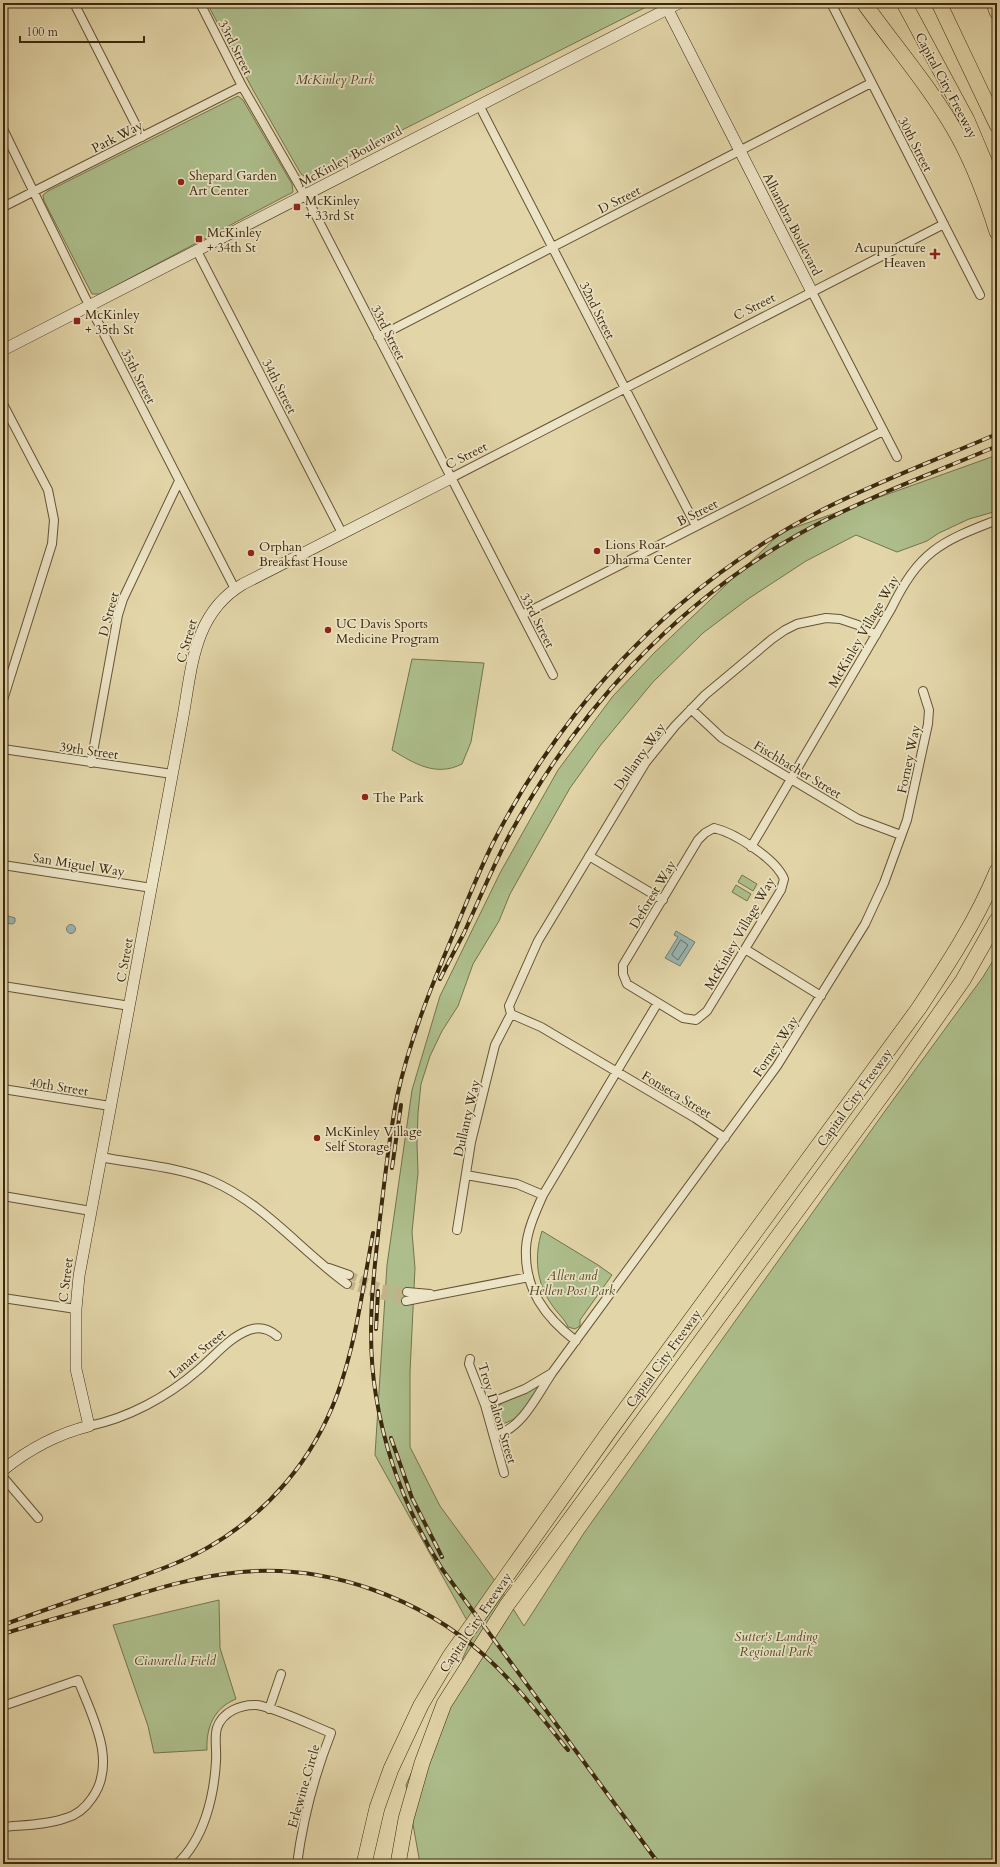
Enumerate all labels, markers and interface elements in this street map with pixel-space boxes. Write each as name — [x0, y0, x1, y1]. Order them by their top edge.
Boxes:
street label: 33rd Street — [214, 17, 257, 78]
scale bar — [20, 18, 144, 44]
text: 100 m — [26, 24, 59, 40]
street label: Capital City Freeway — [911, 29, 982, 142]
park label: McKinley Park — [296, 71, 375, 89]
street label: 30th Street — [894, 114, 937, 175]
street label: Park Way — [89, 116, 146, 157]
street label: McKinley Boulevard — [296, 122, 405, 192]
place label: Shepard Garden Art Center — [189, 167, 278, 200]
street label: Alhambra Boulevard — [758, 170, 826, 279]
marker: Shepard Garden Art Center — [176, 177, 186, 187]
street label: D Street — [595, 182, 644, 218]
place label: McKinley + 33rd St — [305, 192, 360, 225]
marker: McKinley + 33rd St — [292, 202, 302, 212]
place label: McKinley + 34th St — [207, 224, 262, 257]
marker: McKinley + 34th St — [194, 234, 204, 244]
place label: Acupuncture Heaven — [854, 239, 927, 272]
marker: Acupuncture Heaven — [929, 248, 941, 260]
street label: 32nd Street — [575, 279, 619, 342]
street label: C Street — [730, 289, 778, 325]
street label: 33rd Street — [367, 302, 410, 363]
place label: McKinley + 35th St — [85, 306, 140, 339]
marker: McKinley + 35th St — [72, 316, 82, 326]
street label: 35th Street — [117, 346, 160, 407]
street label: 34th Street — [258, 356, 301, 417]
street label: C Street — [442, 438, 490, 474]
street label: B Street — [674, 495, 721, 531]
place label: Lions Roar Dharma Center — [605, 536, 691, 569]
place label: Orphan Breakfast House — [259, 538, 348, 571]
marker: Lions Roar Dharma Center — [592, 546, 602, 556]
marker: Orphan Breakfast House — [246, 548, 256, 558]
street label: McKinley Village Way — [824, 572, 904, 691]
street label: D Street — [94, 590, 124, 638]
street label: 33rd Street — [516, 590, 559, 651]
place label: UC Davis Sports Medicine Program — [336, 615, 439, 648]
street label: C Street — [172, 617, 202, 665]
marker: UC Davis Sports Medicine Program — [323, 625, 333, 635]
street label: Dullanty Way — [610, 719, 670, 794]
street label: Forney Way — [893, 723, 925, 795]
street label: Fischbacher Street — [750, 737, 845, 803]
street label: 39th Street — [58, 738, 119, 764]
place label: The Park — [373, 789, 424, 807]
marker: The Park — [360, 792, 370, 802]
street label: San Miguel Way — [32, 849, 126, 881]
street label: Deforest Way — [625, 857, 680, 932]
street label: McKinley Village Way — [700, 874, 780, 993]
street label: C Street — [112, 937, 138, 984]
street label: Forney Way — [749, 1013, 803, 1080]
street label: Capital City Freeway — [813, 1045, 897, 1150]
street label: Fonseca Street — [638, 1067, 715, 1123]
street label: 40th Street — [28, 1073, 90, 1101]
street label: Dullanty Way — [449, 1078, 485, 1159]
place label: McKinley Village Self Storage — [325, 1123, 422, 1156]
marker: McKinley Village Self Storage — [312, 1133, 322, 1143]
street label: C Street — [54, 1257, 78, 1303]
park label: Allen and Hellen Post Park — [529, 1267, 616, 1300]
street label: Capital City Freeway — [622, 1306, 706, 1411]
street label: Lanatt Street — [165, 1325, 230, 1383]
street label: Troy Dalton Street — [473, 1361, 521, 1466]
street label: Capital City Freeway — [435, 1569, 516, 1676]
park label: Sutter's Landing Regional Park — [734, 1628, 818, 1661]
park label: Ciavarella Field — [134, 1652, 217, 1670]
street label: Erlewine Circle — [283, 1742, 325, 1830]

